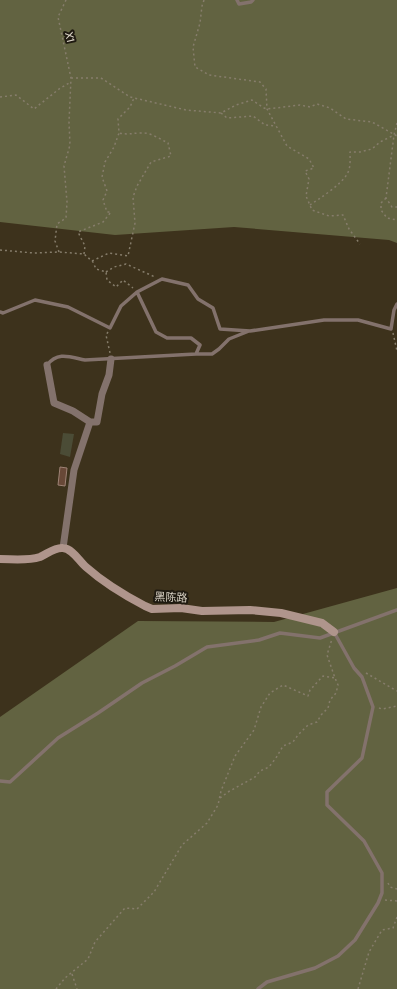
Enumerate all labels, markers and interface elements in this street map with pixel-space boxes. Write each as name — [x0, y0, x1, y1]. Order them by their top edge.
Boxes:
street label: X1 — [62, 31, 78, 43]
street label: 黑陈路 — [154, 589, 188, 605]

